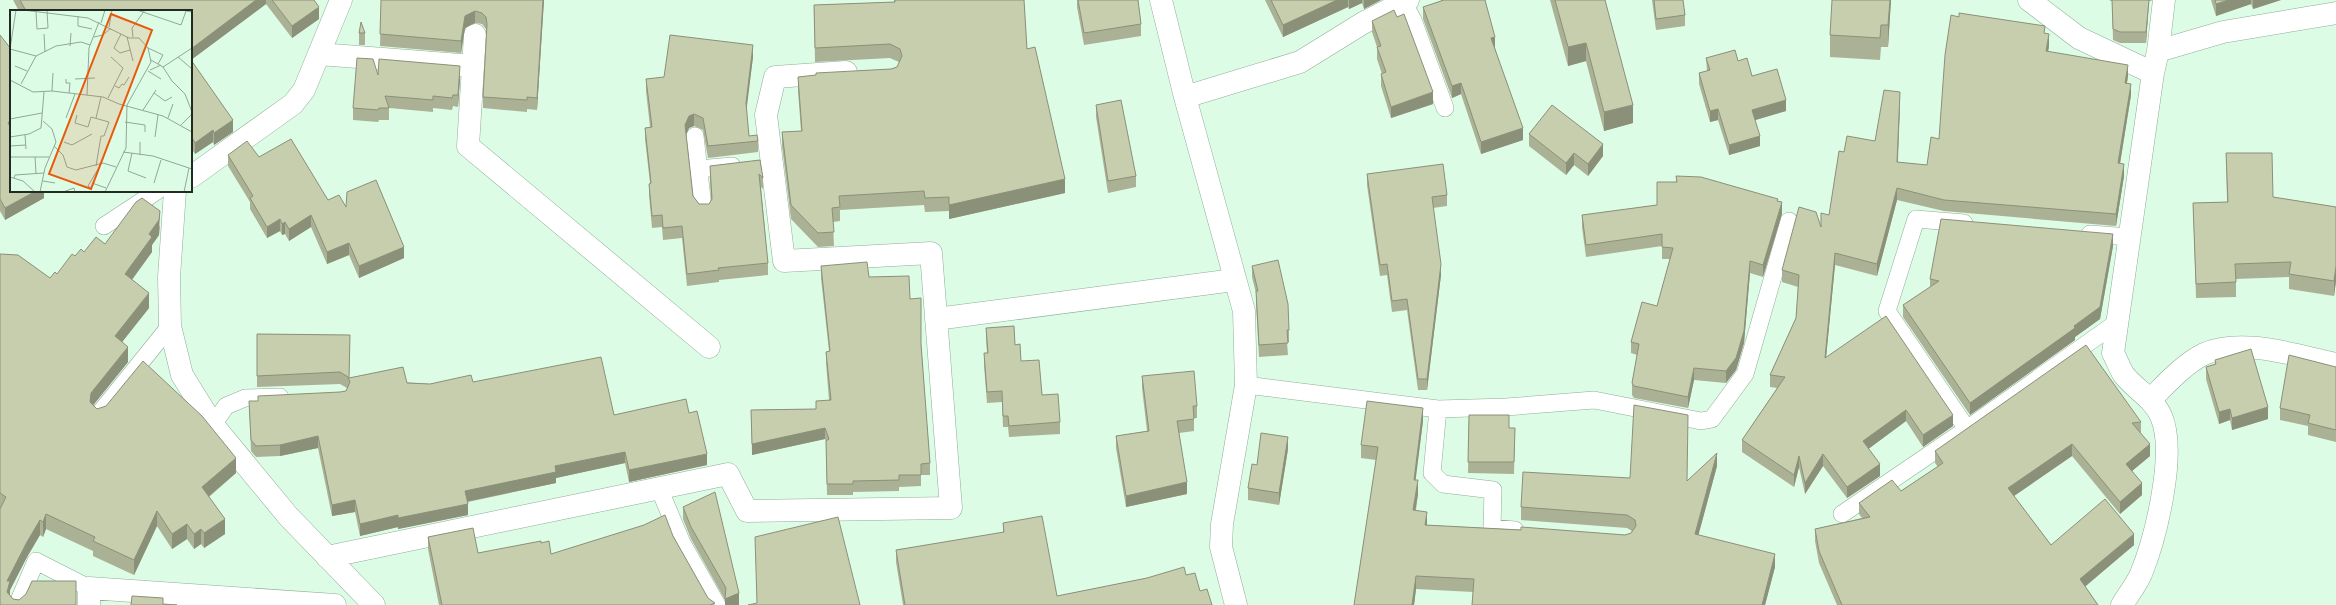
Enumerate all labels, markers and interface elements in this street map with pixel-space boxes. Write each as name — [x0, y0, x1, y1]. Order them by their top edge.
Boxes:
inset map — [10, 10, 192, 192]

